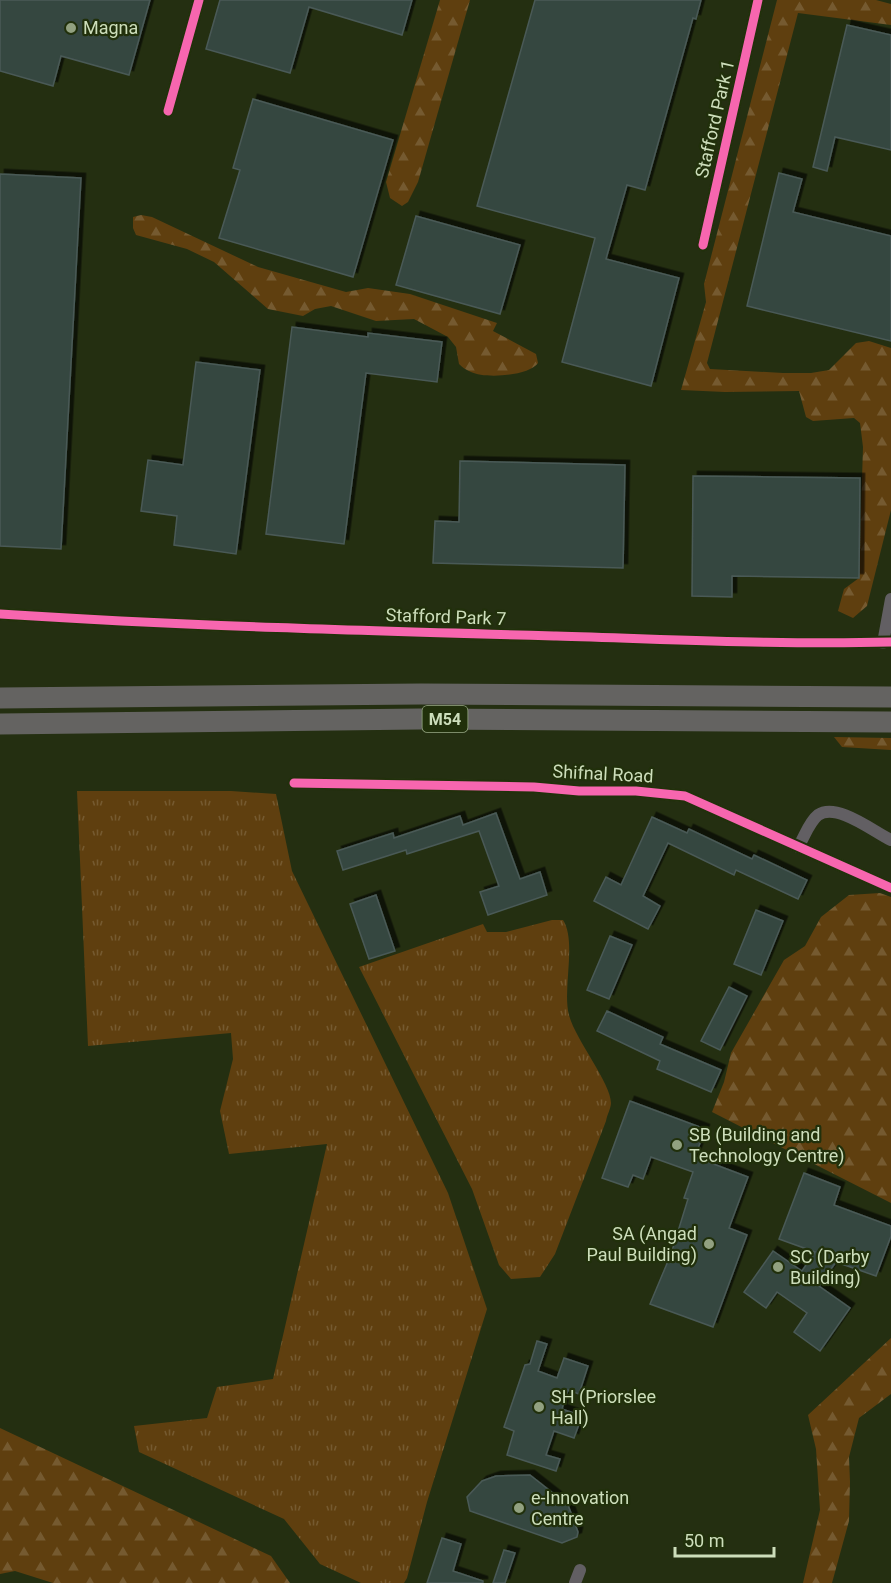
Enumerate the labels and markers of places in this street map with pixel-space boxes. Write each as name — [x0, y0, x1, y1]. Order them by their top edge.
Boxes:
place label: Magna — [83, 17, 138, 38]
marker: Magna — [64, 21, 78, 35]
place label: SB (Building and Technology Centre) — [689, 1124, 845, 1167]
marker: SB (Building and Technology Centre) — [670, 1138, 684, 1152]
place label: SA (Angad Paul Building) — [586, 1223, 697, 1266]
marker: SA (Angad Paul Building) — [702, 1237, 716, 1251]
place label: SC (Darby Building) — [790, 1246, 870, 1289]
marker: SC (Darby Building) — [771, 1260, 785, 1274]
place label: SH (Priorslee Hall) — [551, 1386, 656, 1429]
marker: SH (Priorslee Hall) — [532, 1400, 546, 1414]
place label: e-Innovation Centre — [531, 1487, 629, 1529]
marker: e-Innovation Centre — [512, 1501, 526, 1515]

